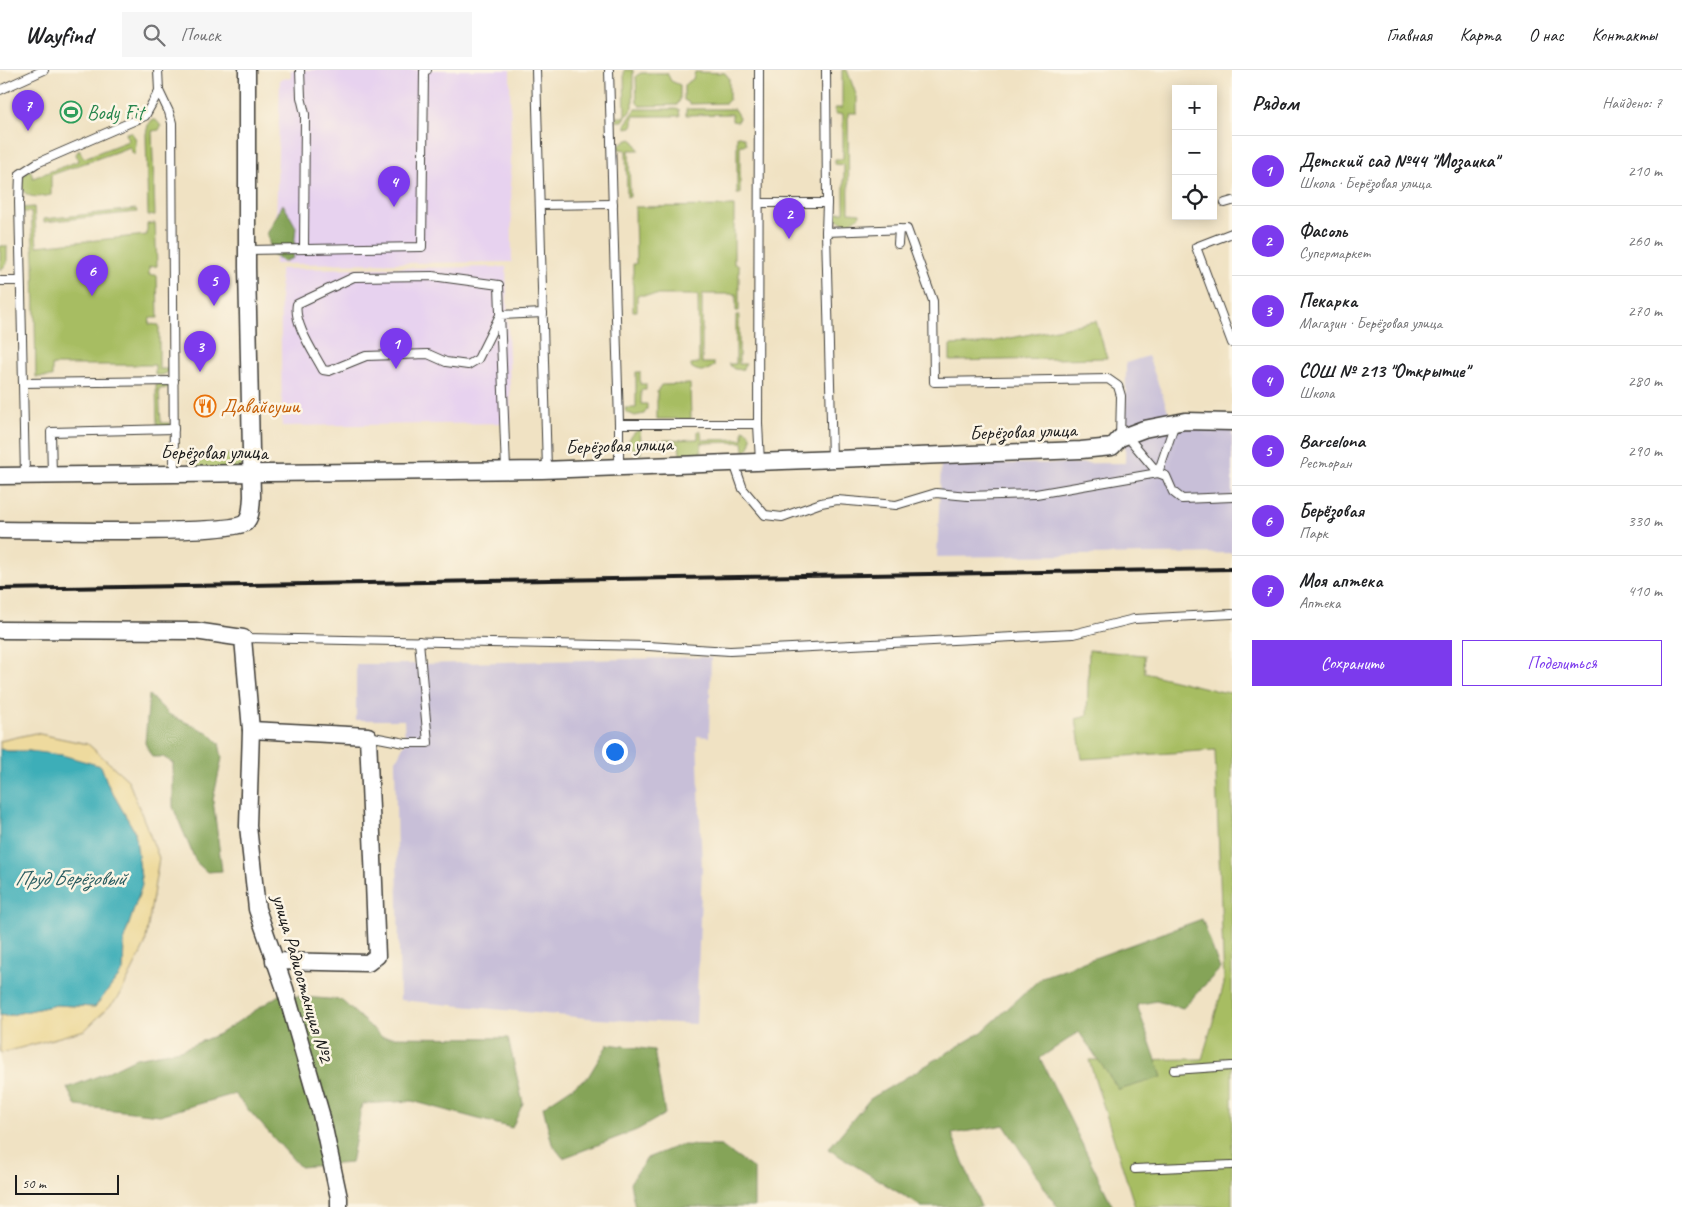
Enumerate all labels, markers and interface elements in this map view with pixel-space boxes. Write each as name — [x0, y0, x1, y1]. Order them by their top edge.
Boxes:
search box — [122, 12, 472, 57]
text: Wayfind — [25, 20, 92, 50]
icon: search — [140, 21, 168, 49]
text: Поиск — [180, 23, 220, 47]
text: Главная — [1387, 24, 1432, 46]
text: Карта — [1460, 24, 1501, 46]
text: О нас — [1529, 24, 1564, 46]
text: Контакты — [1592, 24, 1657, 46]
map controls — [1172, 85, 1217, 220]
button: + — [1172, 85, 1217, 130]
pin: 7 — [12, 90, 44, 131]
text: Рядом — [1252, 90, 1299, 116]
text: Найдено: 7 — [1602, 93, 1662, 113]
sports icon: Body Fit — [59, 100, 83, 124]
place label: Body Fit — [87, 100, 147, 125]
button: − — [1172, 130, 1217, 175]
text: Детский сад №44 "Мозаика" — [1299, 149, 1499, 173]
text: 1 — [1264, 161, 1272, 181]
text: 210 m — [1628, 161, 1662, 181]
pin: 4 — [378, 166, 410, 207]
text: Школа · Берёзовая улица — [1299, 173, 1431, 193]
button: locate — [1172, 175, 1217, 220]
pin: 2 — [773, 198, 805, 239]
text: Фасоль — [1299, 219, 1347, 243]
text: 2 — [1264, 231, 1272, 251]
text: 260 m — [1628, 231, 1662, 251]
text: Супермаркет — [1299, 243, 1370, 263]
pin: 6 — [76, 255, 108, 296]
pin: 5 — [198, 265, 230, 306]
text: Пекарка — [1299, 289, 1357, 313]
text: 3 — [1264, 301, 1272, 321]
text: 270 m — [1628, 301, 1662, 321]
text: Магазин · Берёзовая улица — [1299, 313, 1442, 333]
pin: 1 — [380, 328, 412, 369]
pin: 3 — [184, 331, 216, 372]
text: СОШ № 213 "Открытие" — [1299, 359, 1469, 383]
text: 4 — [1264, 371, 1272, 391]
text: 280 m — [1628, 371, 1662, 391]
text: Школа — [1299, 383, 1334, 403]
restaurant icon: Давайсуши — [193, 394, 217, 418]
place label: Давайсуши — [221, 394, 301, 419]
street label: Берёзовая улица — [969, 417, 1079, 447]
text: Barcelona — [1299, 429, 1365, 453]
street label: Берёзовая улица — [565, 431, 675, 461]
street label: Берёзовая улица — [160, 440, 269, 466]
text: 5 — [1265, 441, 1271, 461]
text: 290 m — [1628, 441, 1662, 461]
text: Ресторан — [1299, 453, 1352, 473]
text: Берёзовая — [1299, 499, 1364, 523]
text: 6 — [1264, 511, 1272, 531]
text: 330 m — [1628, 511, 1662, 531]
text: Парк — [1299, 523, 1328, 543]
text: Моя аптека — [1299, 569, 1383, 593]
text: 7 — [1264, 581, 1272, 601]
text: 410 m — [1628, 581, 1662, 601]
text: Аптека — [1299, 593, 1340, 613]
button: Сохранить — [1252, 640, 1452, 686]
button: Поделиться — [1462, 640, 1662, 686]
your location — [602, 739, 628, 765]
water label: Пруд Берёзовый — [15, 865, 130, 892]
street label: улица Радиостанция №2 — [266, 890, 339, 1067]
scale bar — [15, 1172, 119, 1195]
text: 50 m — [22, 1175, 46, 1192]

